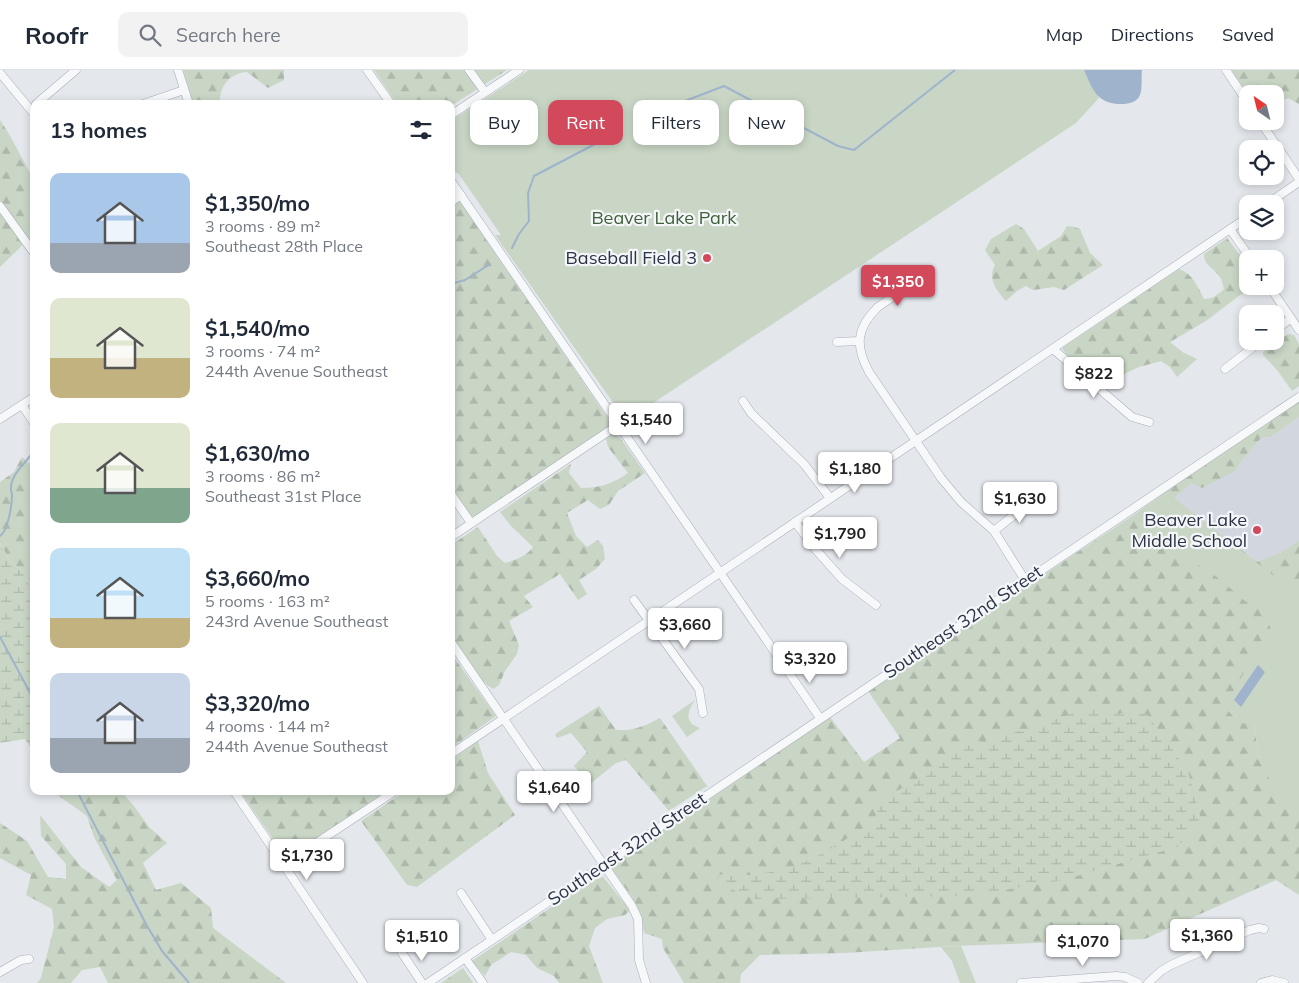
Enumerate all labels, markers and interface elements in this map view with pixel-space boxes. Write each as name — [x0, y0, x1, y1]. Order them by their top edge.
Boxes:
search box — [118, 12, 468, 57]
text: Roofr — [25, 20, 88, 50]
icon: search — [136, 21, 164, 49]
text: Search here — [176, 23, 281, 47]
text: Map — [1046, 23, 1083, 46]
text: Directions — [1111, 23, 1194, 46]
text: Saved — [1222, 23, 1274, 46]
north arrow — [1239, 85, 1284, 130]
map controls — [1239, 85, 1284, 350]
chip: Buy — [470, 100, 538, 145]
chip: Rent — [548, 100, 623, 145]
chip: Filters — [633, 100, 719, 145]
chip: New — [729, 100, 804, 145]
icon: filters — [407, 116, 435, 144]
text: 13 homes — [50, 117, 147, 143]
button: locate — [1239, 140, 1284, 185]
text: $1,350/mo — [205, 190, 310, 216]
icon: home — [90, 193, 150, 253]
button: layers — [1239, 195, 1284, 240]
park label: Beaver Lake Park — [591, 206, 737, 229]
text: 3 rooms · 89 m² — [205, 216, 320, 236]
text: Southeast 28th Place — [205, 236, 363, 256]
place label: Baseball Field 3 — [566, 246, 697, 269]
button: + — [1239, 250, 1284, 295]
marker: Baseball Field 3 — [701, 252, 713, 264]
pin: $1,350 — [857, 264, 939, 307]
text: $1,350 — [872, 271, 924, 291]
button: − — [1239, 305, 1284, 350]
text: $1,540/mo — [205, 315, 310, 341]
icon: home — [90, 318, 150, 378]
text: 3 rooms · 74 m² — [205, 341, 320, 361]
pin: $822 — [1064, 356, 1124, 399]
text: 244th Avenue Southeast — [205, 361, 388, 381]
text: $822 — [1075, 363, 1113, 383]
pin: $1,540 — [605, 402, 687, 445]
text: $1,540 — [620, 409, 672, 429]
text: $1,630/mo — [205, 440, 310, 466]
icon: home — [90, 443, 150, 503]
pin: $1,180 — [814, 452, 896, 494]
text: $1,180 — [829, 458, 881, 478]
text: 3 rooms · 86 m² — [205, 466, 320, 486]
pin: $1,630 — [979, 482, 1061, 524]
text: Southeast 31st Place — [205, 486, 361, 506]
text: $1,630 — [994, 488, 1046, 508]
place label: Beaver Lake Middle School — [1131, 508, 1247, 552]
pin: $1,790 — [799, 516, 881, 559]
text: $1,790 — [814, 523, 866, 543]
marker: Beaver Lake Middle School — [1251, 524, 1263, 536]
street label: Southeast 32nd Street — [879, 560, 1046, 683]
text: $3,660/mo — [205, 565, 310, 591]
icon: home — [90, 568, 150, 628]
text: 5 rooms · 163 m² — [205, 591, 330, 611]
pin: $3,660 — [644, 608, 726, 650]
text: 243rd Avenue Southeast — [205, 611, 388, 631]
text: $3,660 — [659, 614, 711, 634]
pin: $3,320 — [769, 642, 851, 684]
text: $3,320 — [784, 648, 836, 668]
text: $3,320/mo — [205, 690, 310, 716]
icon: home — [90, 693, 150, 753]
text: 4 rooms · 144 m² — [205, 716, 330, 736]
text: 244th Avenue Southeast — [205, 736, 388, 756]
pin: $1,640 — [513, 770, 595, 813]
text: $1,640 — [528, 777, 580, 797]
street label: Southeast 32nd Street — [543, 787, 710, 910]
pin: $1,730 — [266, 838, 348, 881]
text: $1,730 — [281, 845, 333, 865]
pin: $1,360 — [1166, 918, 1248, 961]
pin: $1,510 — [381, 920, 463, 962]
pin: $1,070 — [1042, 924, 1124, 967]
text: $1,360 — [1181, 925, 1233, 945]
text: $1,510 — [396, 926, 448, 946]
text: $1,070 — [1057, 931, 1109, 951]

